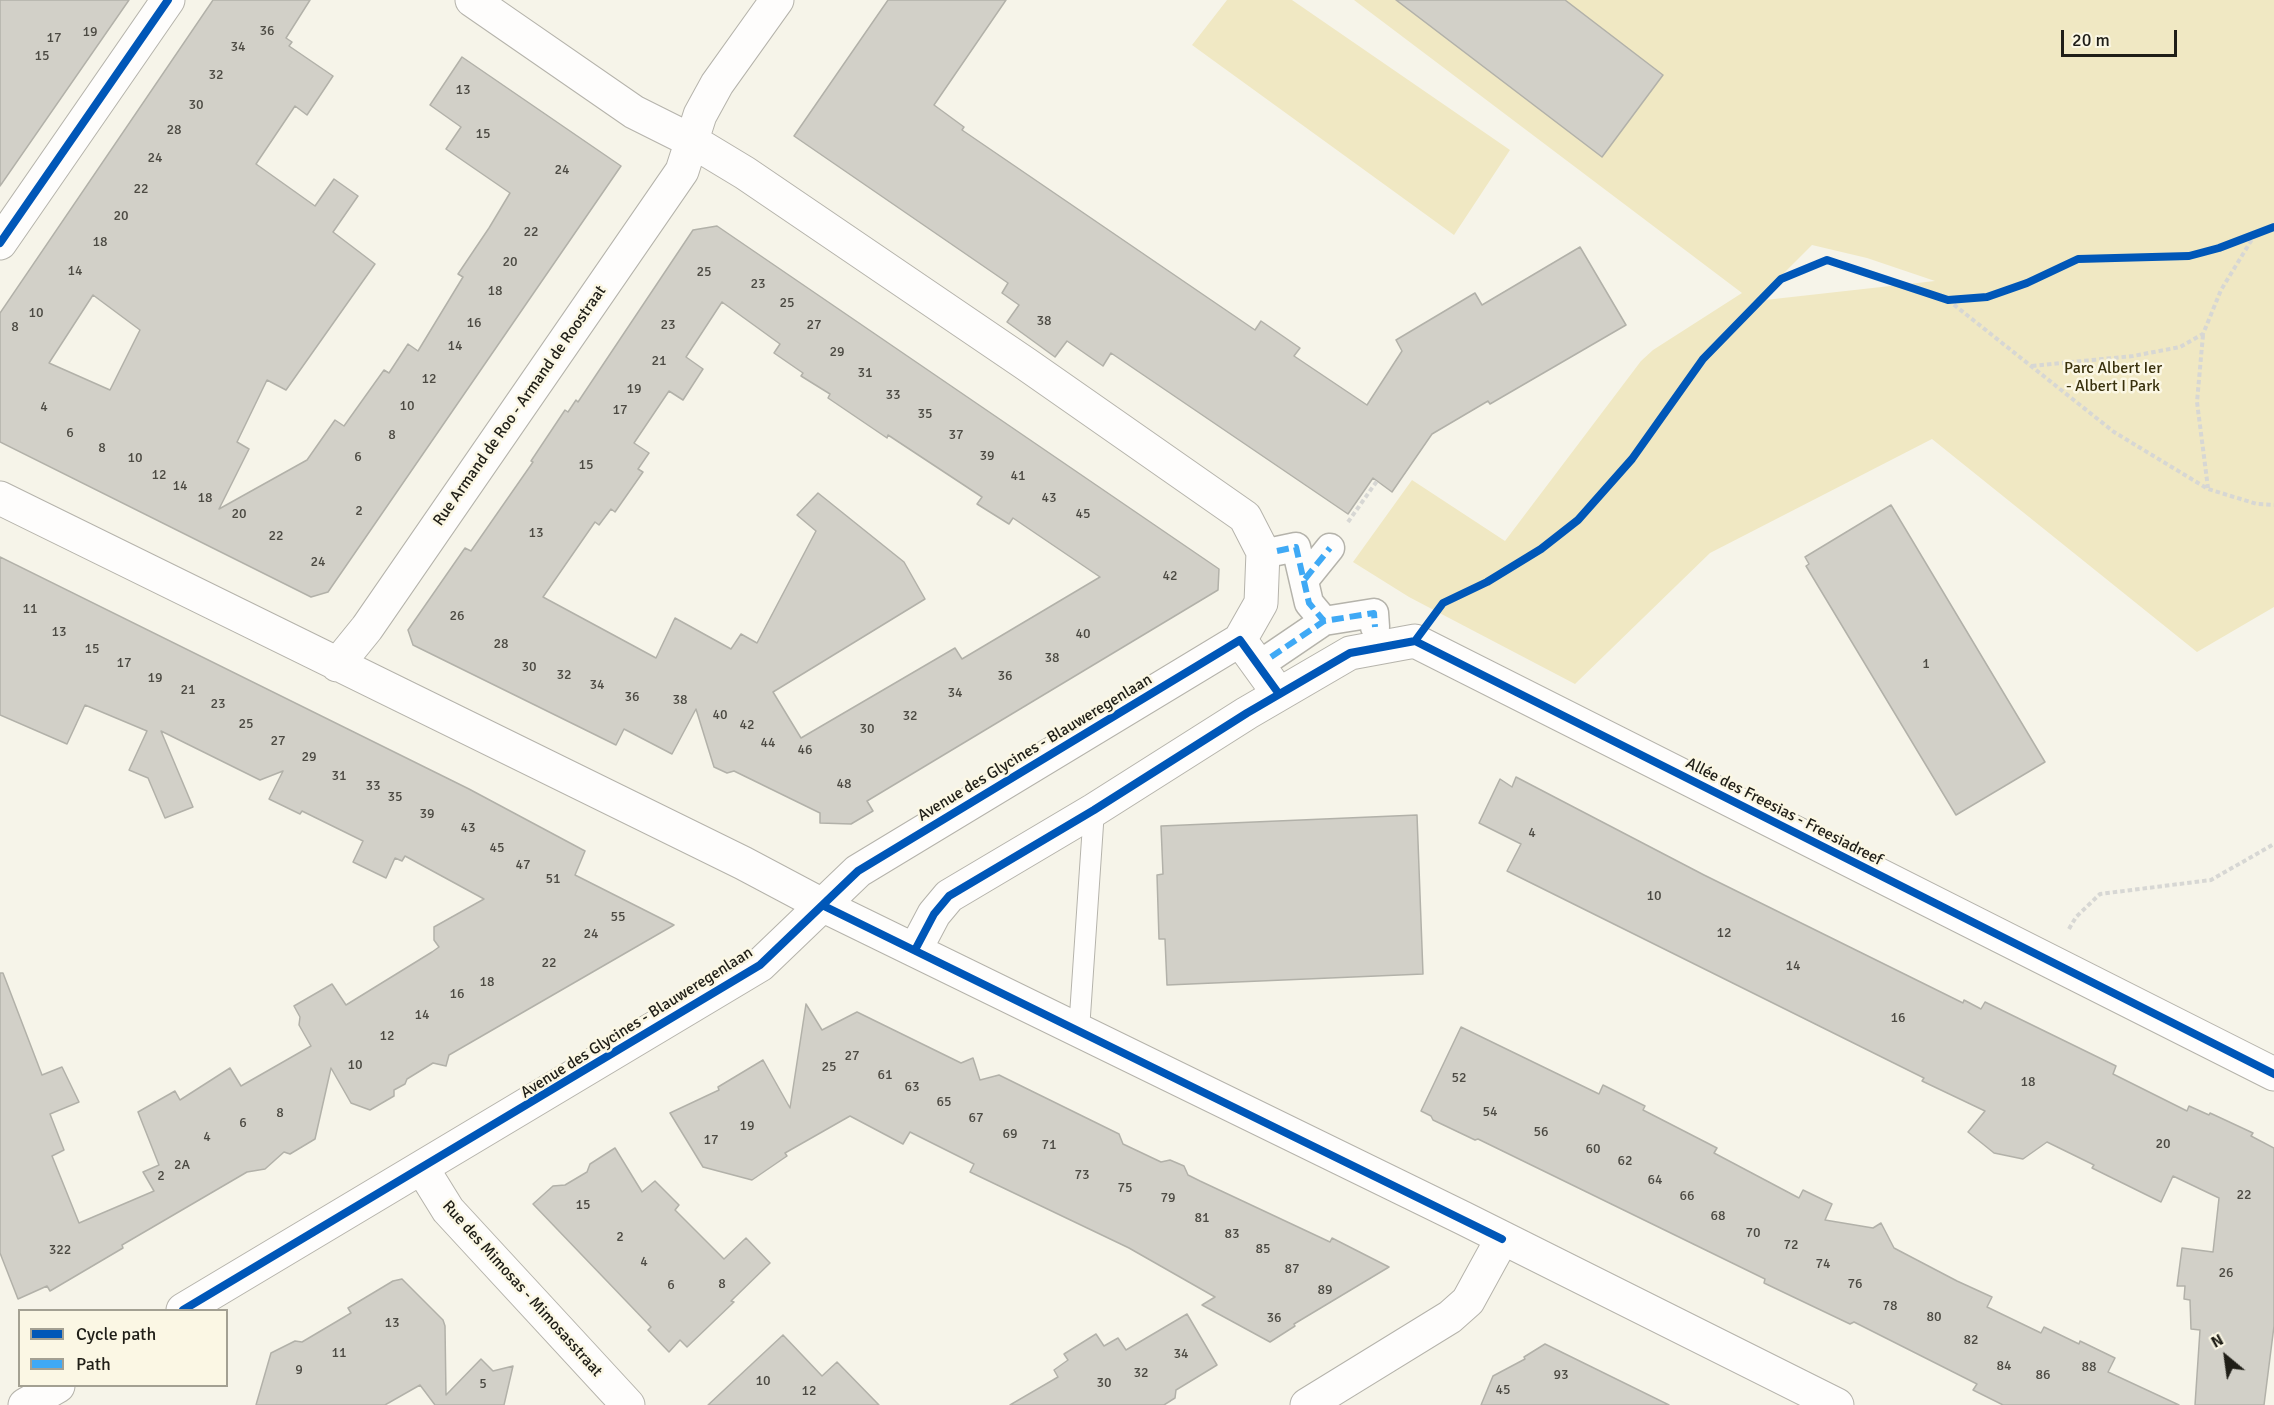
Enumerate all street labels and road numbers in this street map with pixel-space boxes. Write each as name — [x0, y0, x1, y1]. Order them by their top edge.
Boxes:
street label: Rue Armand de Roo - Armand de Roostraat — [429, 282, 611, 530]
street label: Avenue des Glycines - Blauweregenlaan — [914, 670, 1156, 826]
street label: Allée des Freesias - Freesiadreef — [1682, 754, 1886, 870]
street label: Avenue des Glycines - Blauweregenlaan — [517, 943, 757, 1103]
street label: Rue des Mimosas - Mimosasstraat — [438, 1197, 606, 1381]

